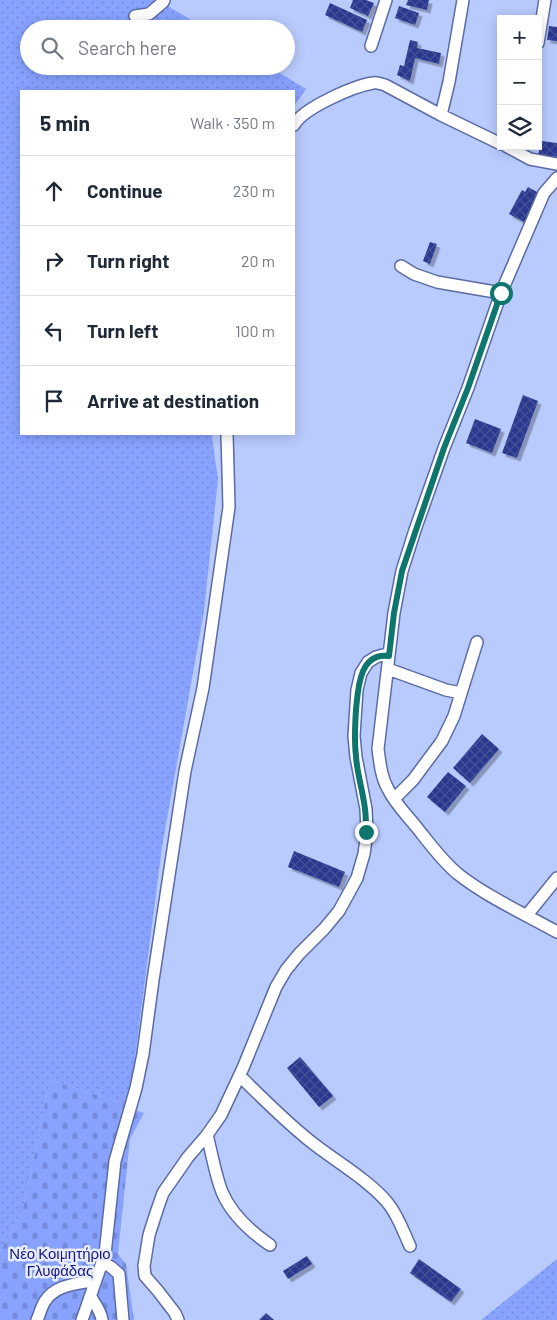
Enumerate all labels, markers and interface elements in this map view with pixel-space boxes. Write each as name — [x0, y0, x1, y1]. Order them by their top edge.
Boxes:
map controls — [497, 15, 542, 150]
button: + — [497, 15, 542, 60]
search box — [20, 20, 295, 75]
icon: search — [38, 34, 66, 62]
text: Search here — [78, 36, 177, 59]
button: − — [497, 60, 542, 105]
button: layers — [497, 105, 542, 150]
text: 5 min — [40, 110, 90, 135]
text: Walk · 350 m — [190, 113, 275, 132]
icon: ahead — [40, 177, 68, 205]
text: Continue — [87, 179, 163, 202]
text: 230 m — [233, 181, 275, 200]
icon: right — [40, 247, 68, 275]
text: Turn right — [87, 249, 169, 272]
text: 20 m — [241, 251, 275, 270]
route start — [490, 282, 513, 305]
icon: left — [40, 317, 68, 345]
text: Turn left — [87, 319, 158, 342]
text: 100 m — [235, 321, 275, 340]
icon: arrive — [40, 387, 68, 415]
text: Arrive at destination — [87, 389, 259, 412]
route end — [355, 821, 378, 844]
park label: Νέο Κοιμητήριο Γλυφάδας — [9, 1244, 111, 1279]

